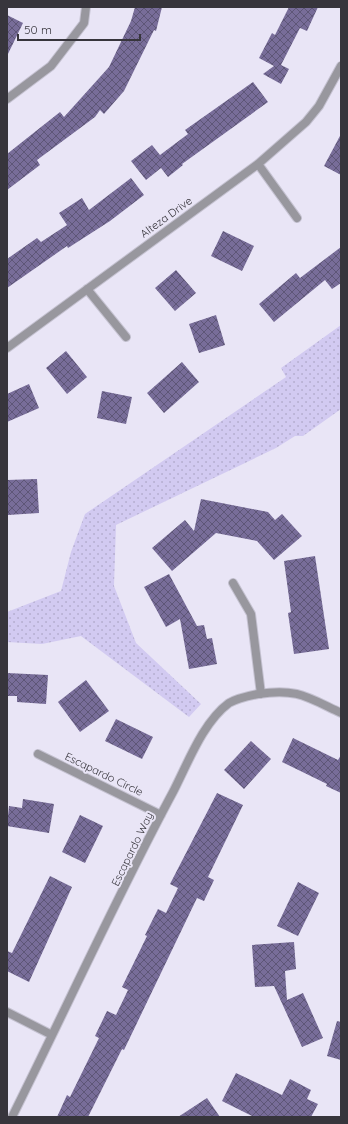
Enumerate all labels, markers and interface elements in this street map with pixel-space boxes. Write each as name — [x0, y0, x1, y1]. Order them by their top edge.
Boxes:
scale bar — [18, 16, 140, 42]
text: 50 m — [24, 22, 52, 37]
street label: Alteza Drive — [137, 193, 195, 241]
street label: Escapardo Circle — [63, 749, 145, 799]
street label: Escapardo Way — [108, 810, 156, 888]

